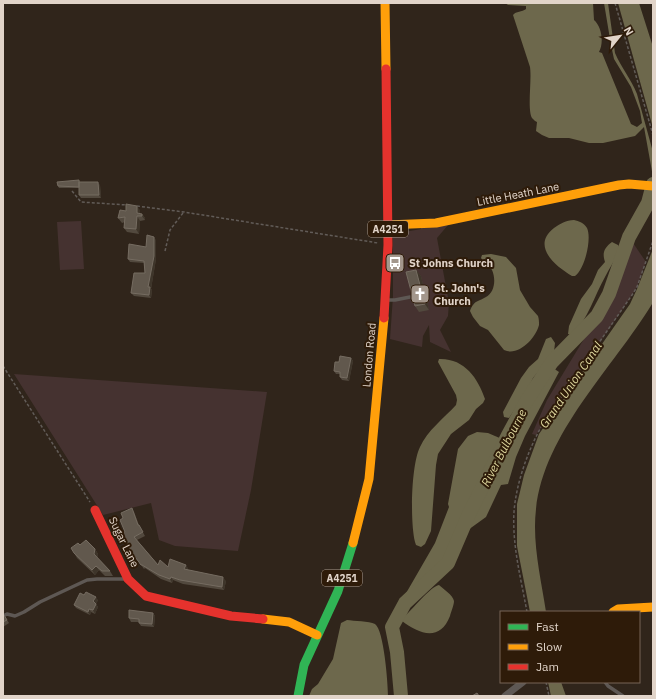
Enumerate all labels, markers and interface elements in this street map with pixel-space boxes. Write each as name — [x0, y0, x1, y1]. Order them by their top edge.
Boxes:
north arrow — [600, 16, 640, 56]
text: N — [621, 24, 637, 38]
street label: Little Heath Lane — [476, 179, 560, 209]
road number: A4251 — [368, 221, 408, 237]
bus stop icon: St Johns Church — [384, 252, 406, 274]
place label: St Johns Church — [409, 256, 493, 270]
place label: St. John's Church — [434, 281, 485, 308]
church icon: St. John's Church — [409, 283, 431, 305]
street label: London Road — [359, 322, 379, 388]
water label: Grand Union Canal — [536, 338, 605, 431]
water label: River Bulbourne — [478, 407, 529, 489]
street label: Sugar Lane — [106, 514, 142, 570]
road number: A4251 — [322, 570, 362, 586]
legend — [500, 611, 640, 683]
text: Fast — [536, 619, 559, 634]
text: Slow — [536, 639, 562, 654]
text: Jam — [536, 659, 559, 674]

